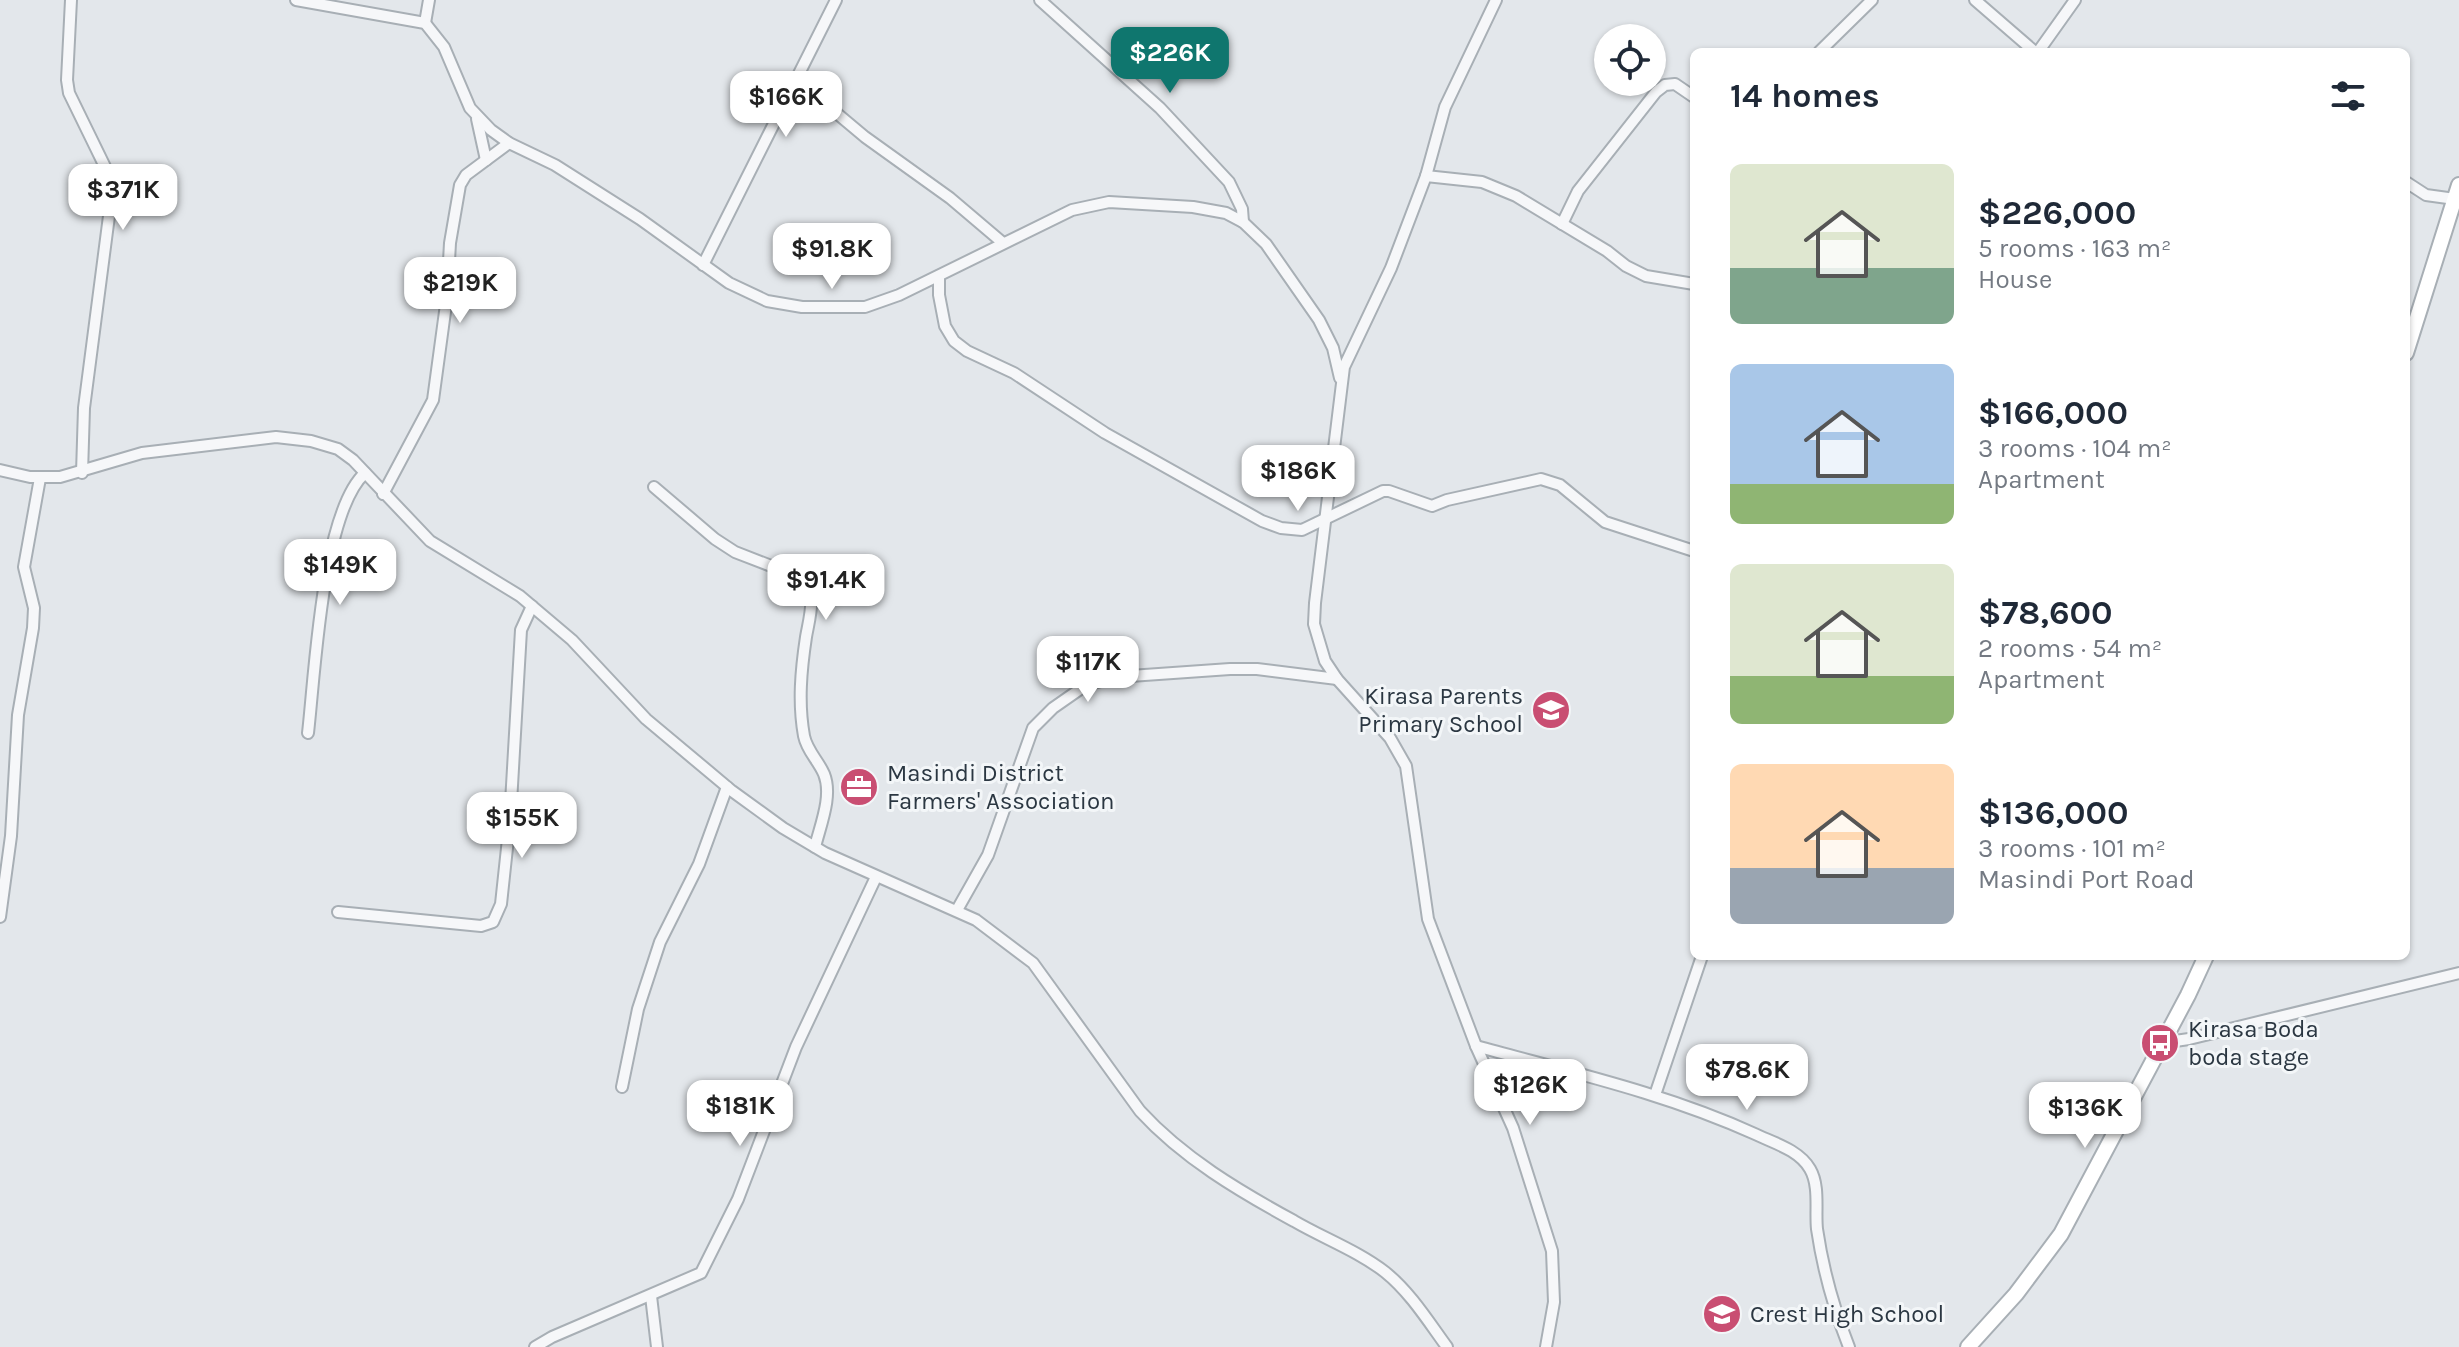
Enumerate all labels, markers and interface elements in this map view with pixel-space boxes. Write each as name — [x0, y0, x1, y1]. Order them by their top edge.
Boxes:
map controls — [1594, 24, 1666, 96]
button: locate — [1594, 24, 1666, 96]
pin: $226K — [1114, 27, 1226, 95]
text: $226K — [1129, 37, 1211, 68]
pin: $166K — [730, 71, 842, 139]
icon: filters — [2326, 74, 2370, 118]
text: 14 homes — [1730, 76, 1880, 116]
text: $166K — [748, 81, 824, 112]
pin: $371K — [67, 164, 179, 232]
text: $371K — [86, 174, 160, 205]
text: $226,000 — [1978, 193, 2136, 233]
icon: home — [1794, 196, 1890, 292]
pin: $91.8K — [767, 223, 897, 291]
text: $91.8K — [791, 233, 873, 264]
text: 5 rooms · 163 m² — [1978, 233, 2171, 264]
pin: $219K — [404, 257, 516, 325]
text: House — [1978, 264, 2052, 295]
text: $219K — [422, 267, 498, 298]
text: $166,000 — [1978, 393, 2128, 433]
icon: home — [1794, 396, 1890, 492]
text: 3 rooms · 104 m² — [1978, 433, 2172, 464]
pin: $186K — [1242, 445, 1354, 513]
text: $186K — [1260, 455, 1336, 486]
text: Apartment — [1978, 464, 2105, 495]
pin: $149K — [284, 539, 396, 607]
text: $149K — [302, 549, 378, 580]
pin: $91.4K — [761, 554, 891, 622]
text: $91.4K — [785, 564, 867, 595]
text: $78,600 — [1978, 593, 2113, 633]
icon: home — [1794, 596, 1890, 692]
text: 2 rooms · 54 m² — [1978, 633, 2162, 664]
pin: $117K — [1032, 636, 1144, 704]
text: $117K — [1055, 646, 1121, 677]
text: Apartment — [1978, 664, 2105, 695]
place label: Kirasa Parents Primary School — [1358, 682, 1523, 738]
school or university icon: Kirasa Parents Primary School — [1530, 689, 1572, 731]
place label: Masindi District Farmers' Association — [887, 759, 1115, 815]
office icon: Masindi District Farmers' Association — [838, 766, 880, 808]
pin: $155K — [466, 792, 578, 860]
text: $136,000 — [1978, 793, 2128, 833]
icon: home — [1794, 796, 1890, 892]
text: $155K — [485, 802, 559, 833]
text: 3 rooms · 101 m² — [1978, 833, 2166, 864]
text: Masindi Port Road — [1978, 864, 2195, 895]
place label: Kirasa Boda boda stage — [2188, 1015, 2319, 1071]
bus stop icon: Kirasa Boda boda stage — [2139, 1022, 2181, 1064]
pin: $78.6K — [1682, 1044, 1812, 1112]
text: $78.6K — [1704, 1054, 1790, 1085]
pin: $126K — [1474, 1059, 1586, 1127]
text: $126K — [1492, 1069, 1568, 1100]
pin: $181K — [684, 1080, 796, 1148]
pin: $136K — [2029, 1082, 2141, 1150]
text: $181K — [705, 1090, 775, 1121]
text: $136K — [2047, 1092, 2123, 1123]
school or university icon: Crest High School — [1701, 1293, 1743, 1335]
place label: Crest High School — [1750, 1300, 1944, 1328]

